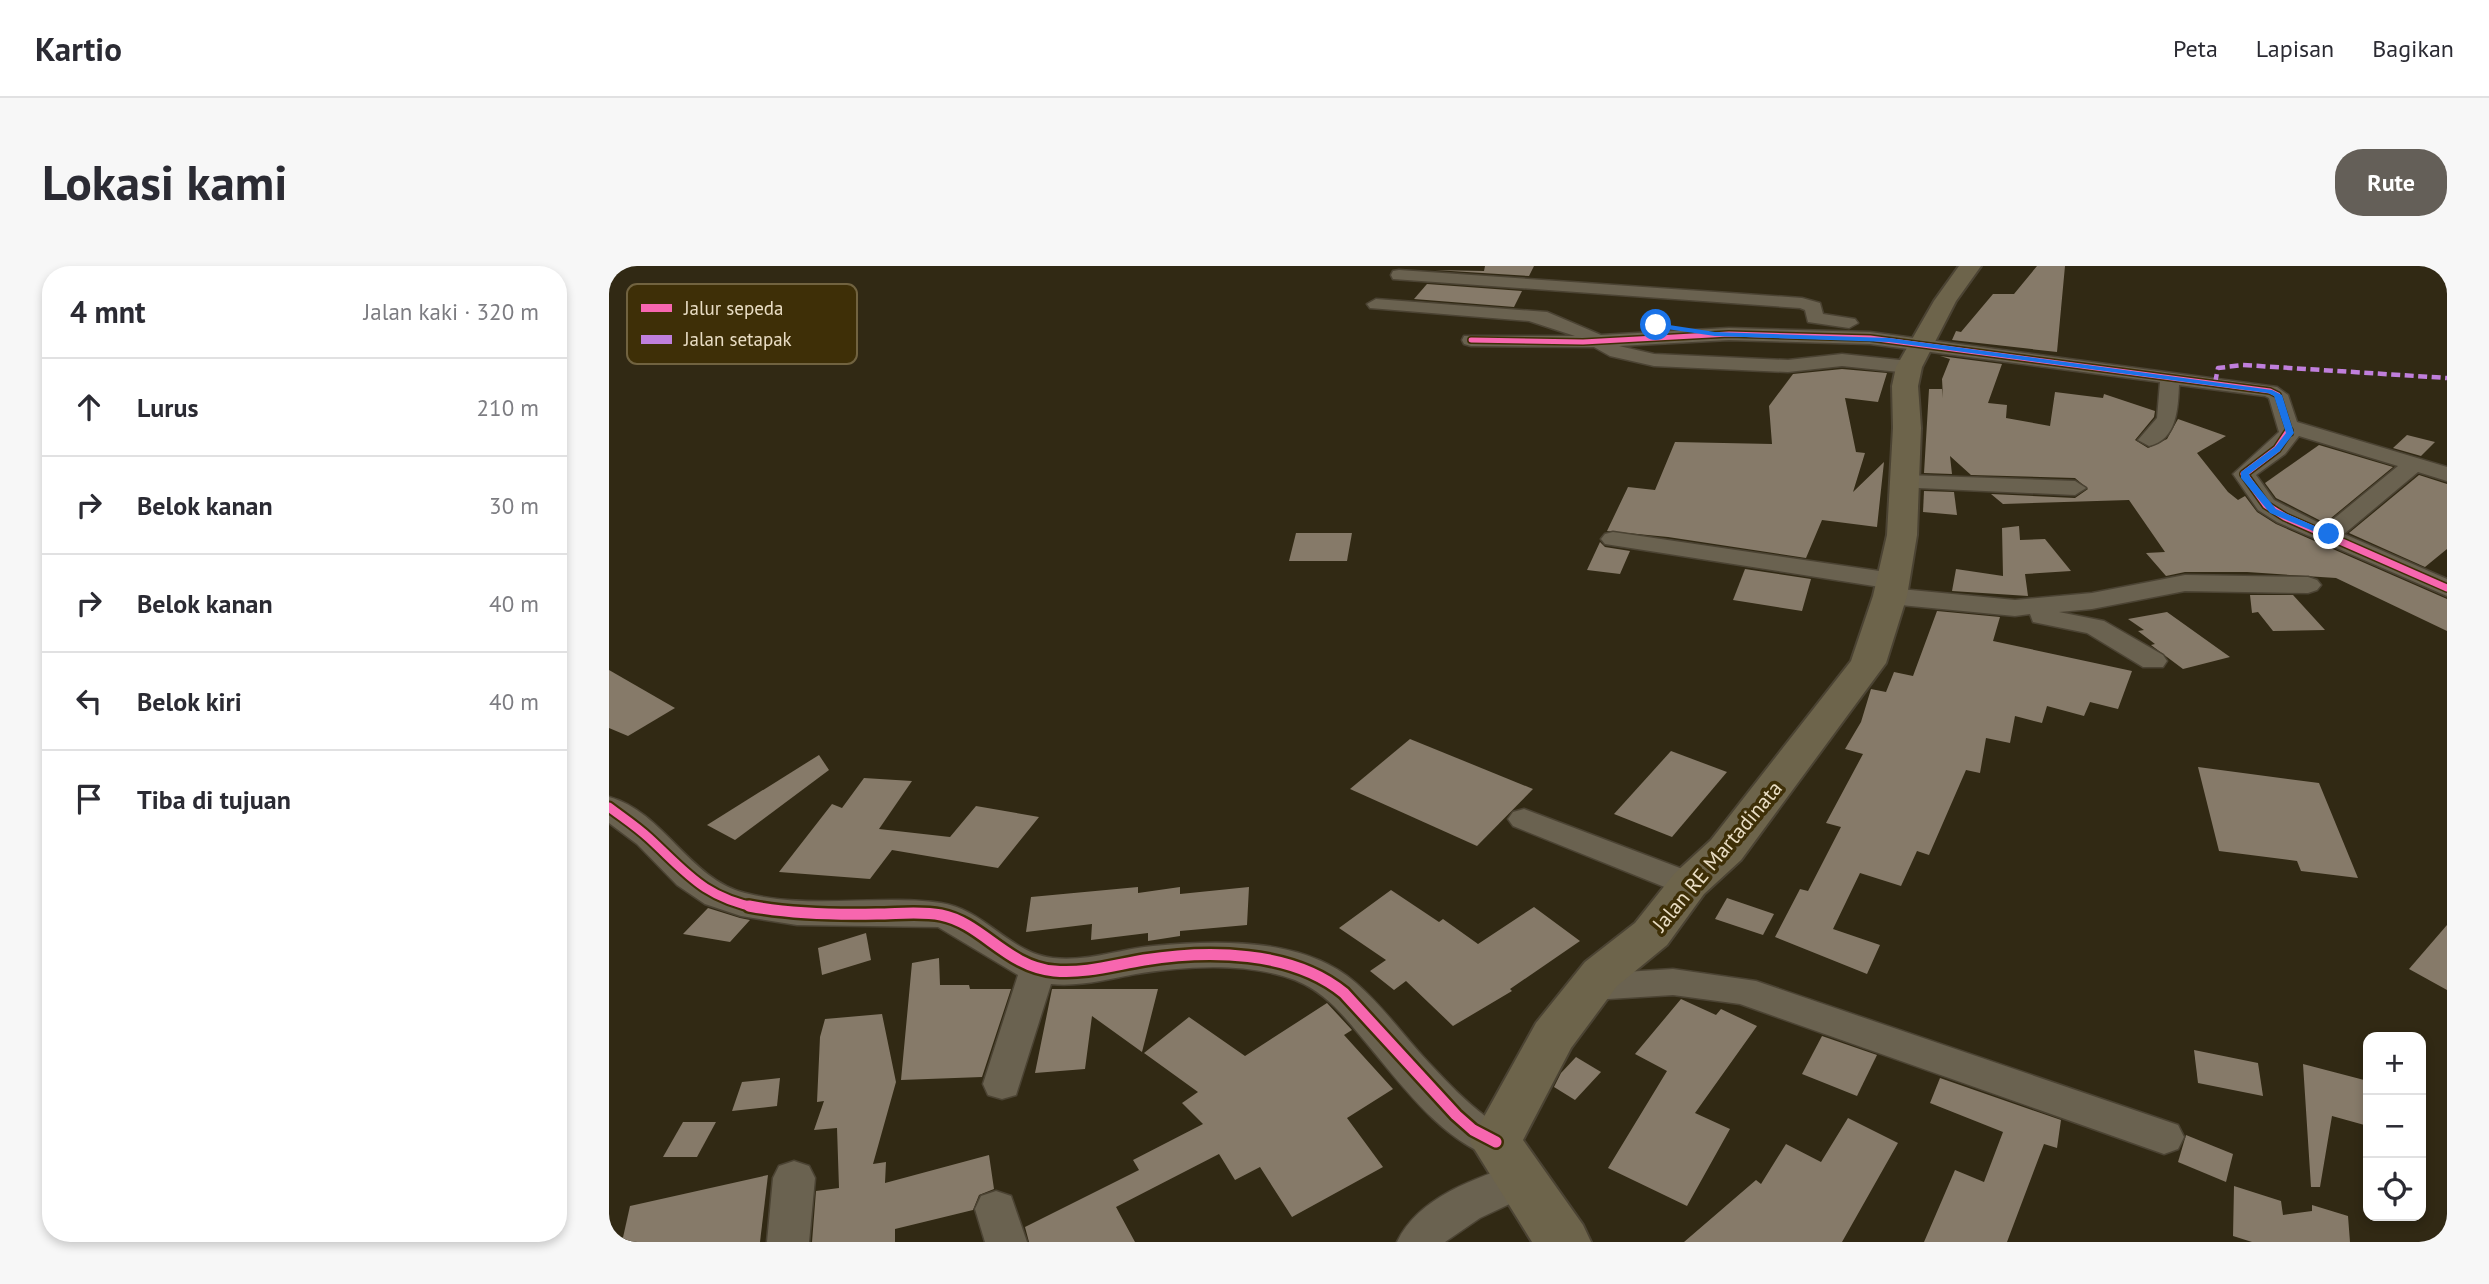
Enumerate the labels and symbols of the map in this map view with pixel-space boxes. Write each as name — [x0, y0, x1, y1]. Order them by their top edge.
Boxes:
legend — [627, 284, 857, 364]
text: Jalur sepeda — [683, 296, 784, 320]
route start — [1640, 309, 1671, 340]
text: Jalan setapak — [683, 327, 792, 351]
route end — [2313, 518, 2344, 549]
street label: Jalan RE Martadinata — [1646, 775, 1788, 938]

